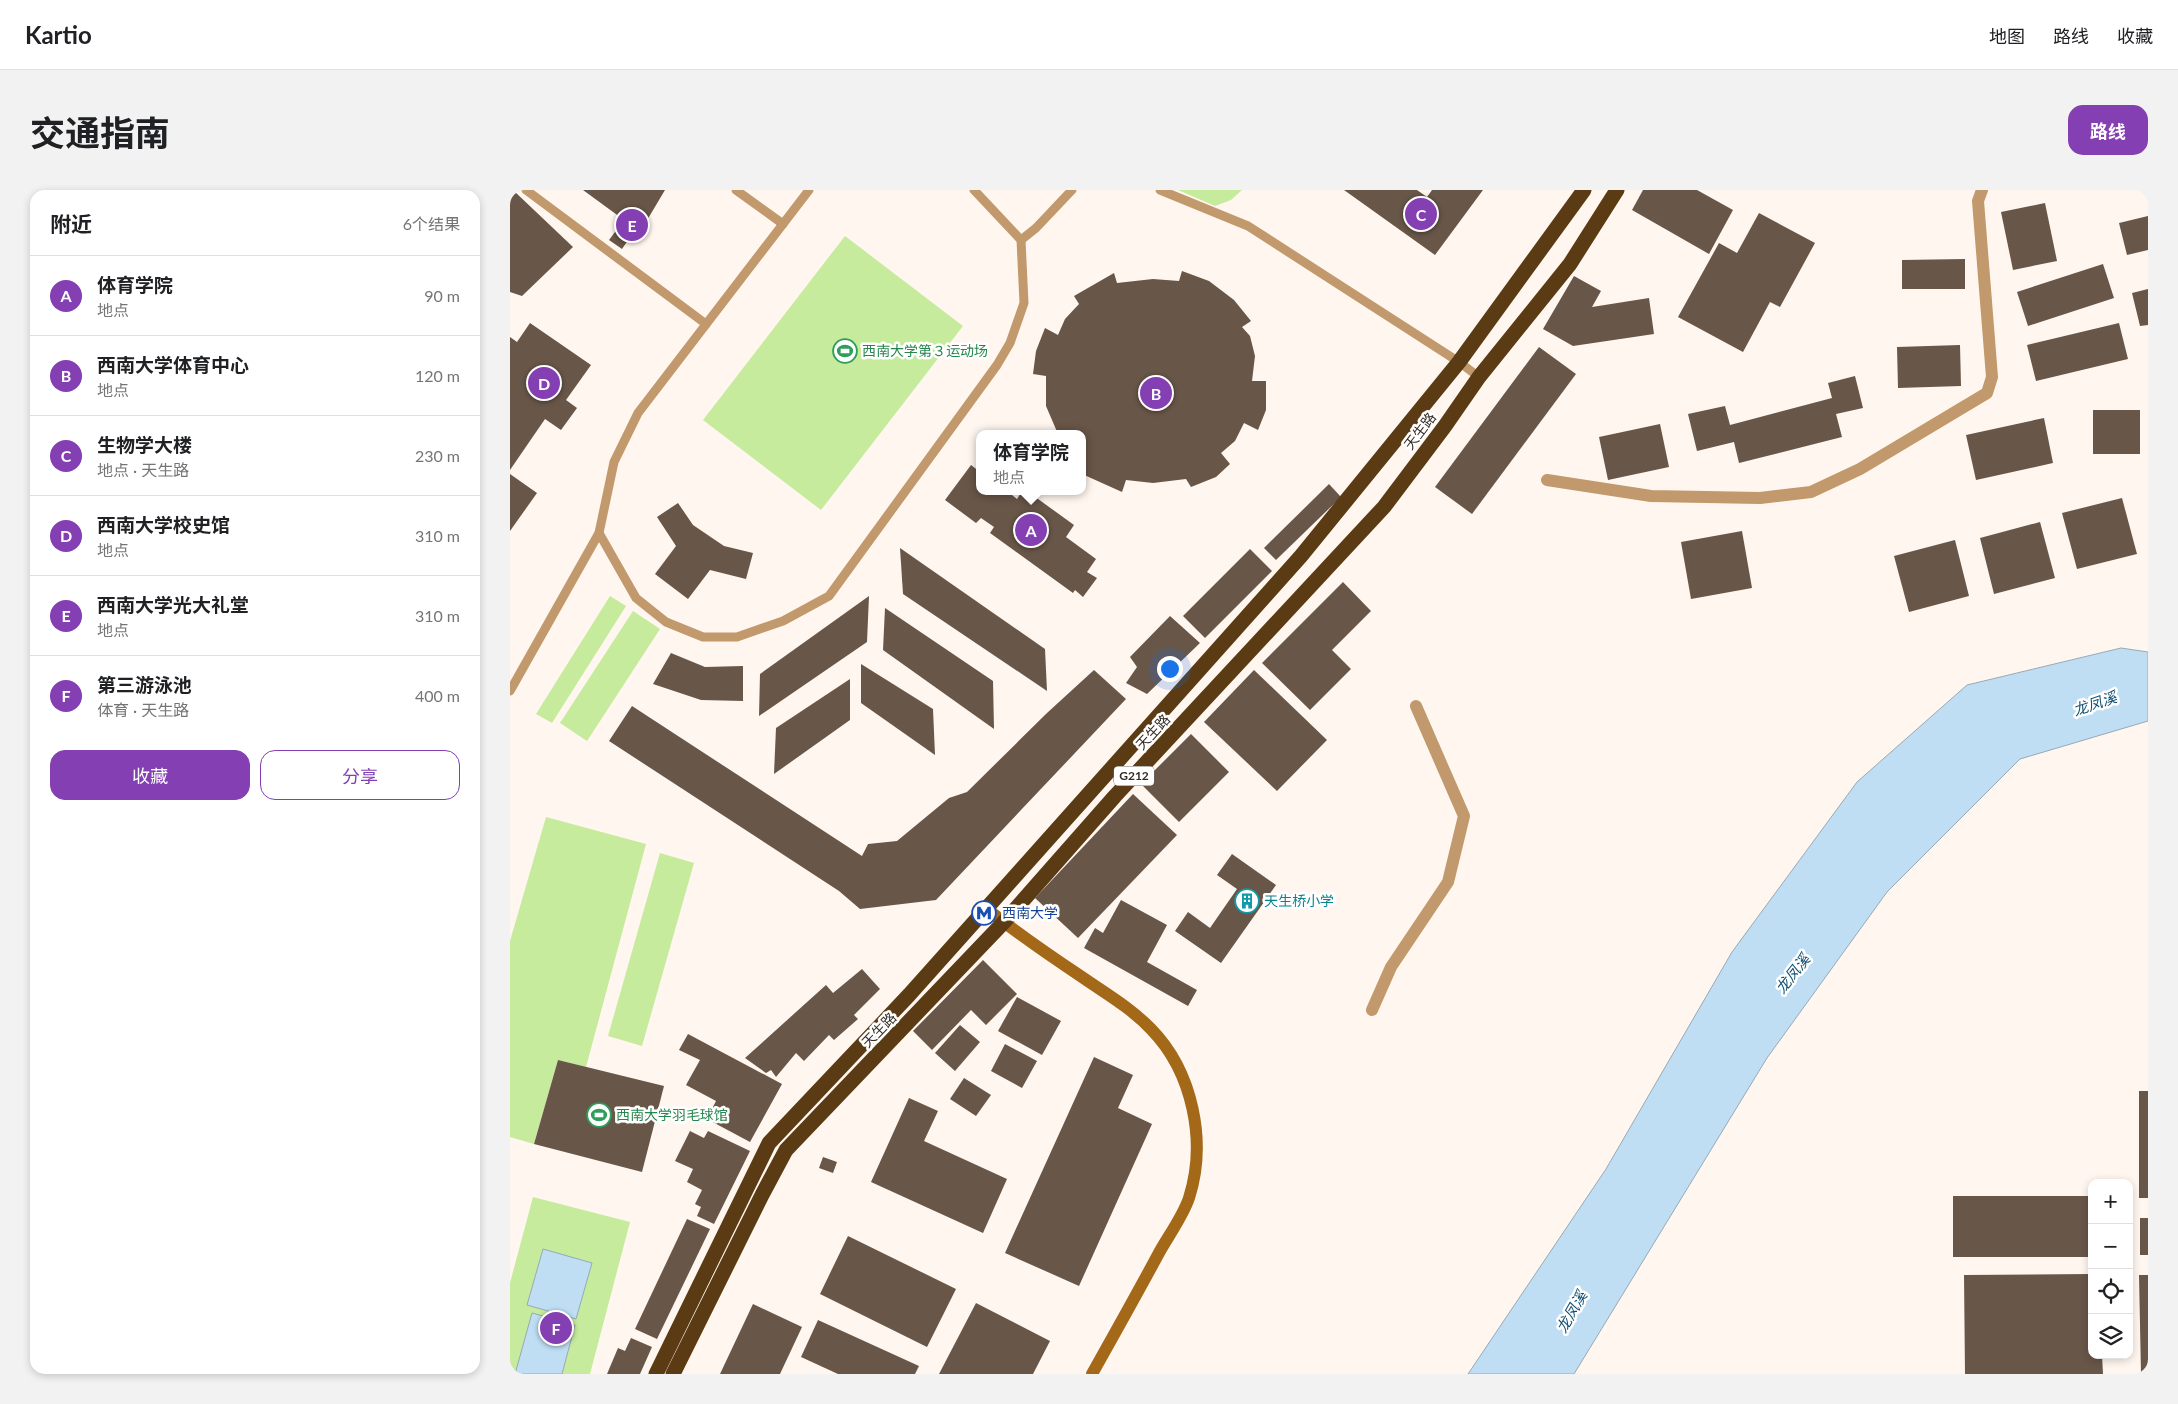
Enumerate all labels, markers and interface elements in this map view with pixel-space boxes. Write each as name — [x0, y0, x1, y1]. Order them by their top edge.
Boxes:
text: Kartio — [25, 20, 92, 49]
text: 地图 — [1989, 25, 2025, 47]
text: 路线 — [2053, 25, 2089, 47]
text: 收藏 — [2117, 25, 2153, 47]
button: 路线 — [2068, 105, 2148, 155]
text: 交通指南 — [30, 111, 170, 153]
pin: C — [1405, 195, 1437, 233]
pin: E — [616, 206, 648, 244]
text: 附近 — [50, 211, 92, 236]
text: 6个结果 — [403, 214, 460, 233]
text: 体育学院 — [97, 273, 173, 296]
text: A — [60, 286, 72, 305]
text: 90 m — [424, 286, 460, 305]
text: 地点 — [97, 300, 129, 319]
sports icon: 西南大学第３运动场 — [832, 338, 858, 364]
place label: 西南大学第３运动场 — [862, 342, 988, 359]
text: 西南大学体育中心 — [97, 353, 249, 376]
pin: D — [528, 364, 560, 402]
text: B — [61, 366, 71, 385]
text: 120 m — [415, 366, 460, 385]
pin: B — [1140, 374, 1172, 412]
text: 地点 — [97, 380, 129, 399]
street label: 天生路 — [1400, 409, 1439, 453]
popup — [976, 430, 1086, 495]
text: 生物学大楼 — [97, 433, 192, 456]
text: 体育学院 — [993, 440, 1069, 463]
text: C — [61, 446, 71, 465]
text: 230 m — [415, 446, 460, 465]
text: 地点 · 天生路 — [97, 460, 189, 479]
text: 地点 — [993, 467, 1025, 486]
pin: A — [1015, 511, 1047, 549]
text: 西南大学校史馆 — [97, 513, 230, 536]
text: D — [60, 526, 72, 545]
text: 310 m — [415, 526, 460, 545]
text: 地点 — [97, 540, 129, 559]
text: 西南大学光大礼堂 — [97, 593, 249, 616]
text: E — [61, 606, 71, 625]
text: 310 m — [415, 606, 460, 625]
text: 地点 — [97, 620, 129, 639]
your location — [1157, 656, 1183, 682]
text: 第三游泳池 — [97, 673, 192, 696]
text: F — [61, 686, 71, 705]
text: 400 m — [415, 686, 460, 705]
water label: 龙凤溪 — [2070, 687, 2121, 719]
text: 体育 · 天生路 — [97, 700, 189, 719]
street label: 天生路 — [1132, 711, 1173, 753]
button: 收藏 — [50, 750, 250, 800]
button: 分享 — [260, 750, 460, 800]
road number: G212 — [1114, 766, 1154, 786]
building icon: 天生桥小学 — [1234, 888, 1260, 914]
place label: 天生桥小学 — [1264, 892, 1334, 909]
metro station icon: 西南大学 — [971, 900, 997, 926]
place label: 西南大学 — [1002, 904, 1058, 921]
water label: 龙凤溪 — [1771, 949, 1814, 997]
street label: 天生路 — [858, 1009, 899, 1051]
sports icon: 西南大学羽毛球馆 — [586, 1102, 612, 1128]
place label: 西南大学羽毛球馆 — [616, 1106, 728, 1123]
map controls — [2088, 1179, 2133, 1359]
button: + — [2088, 1179, 2133, 1224]
button: − — [2088, 1224, 2133, 1269]
button: locate — [2088, 1269, 2133, 1314]
water label: 龙凤溪 — [1552, 1286, 1591, 1335]
pin: F — [540, 1309, 572, 1347]
button: layers — [2088, 1314, 2133, 1359]

